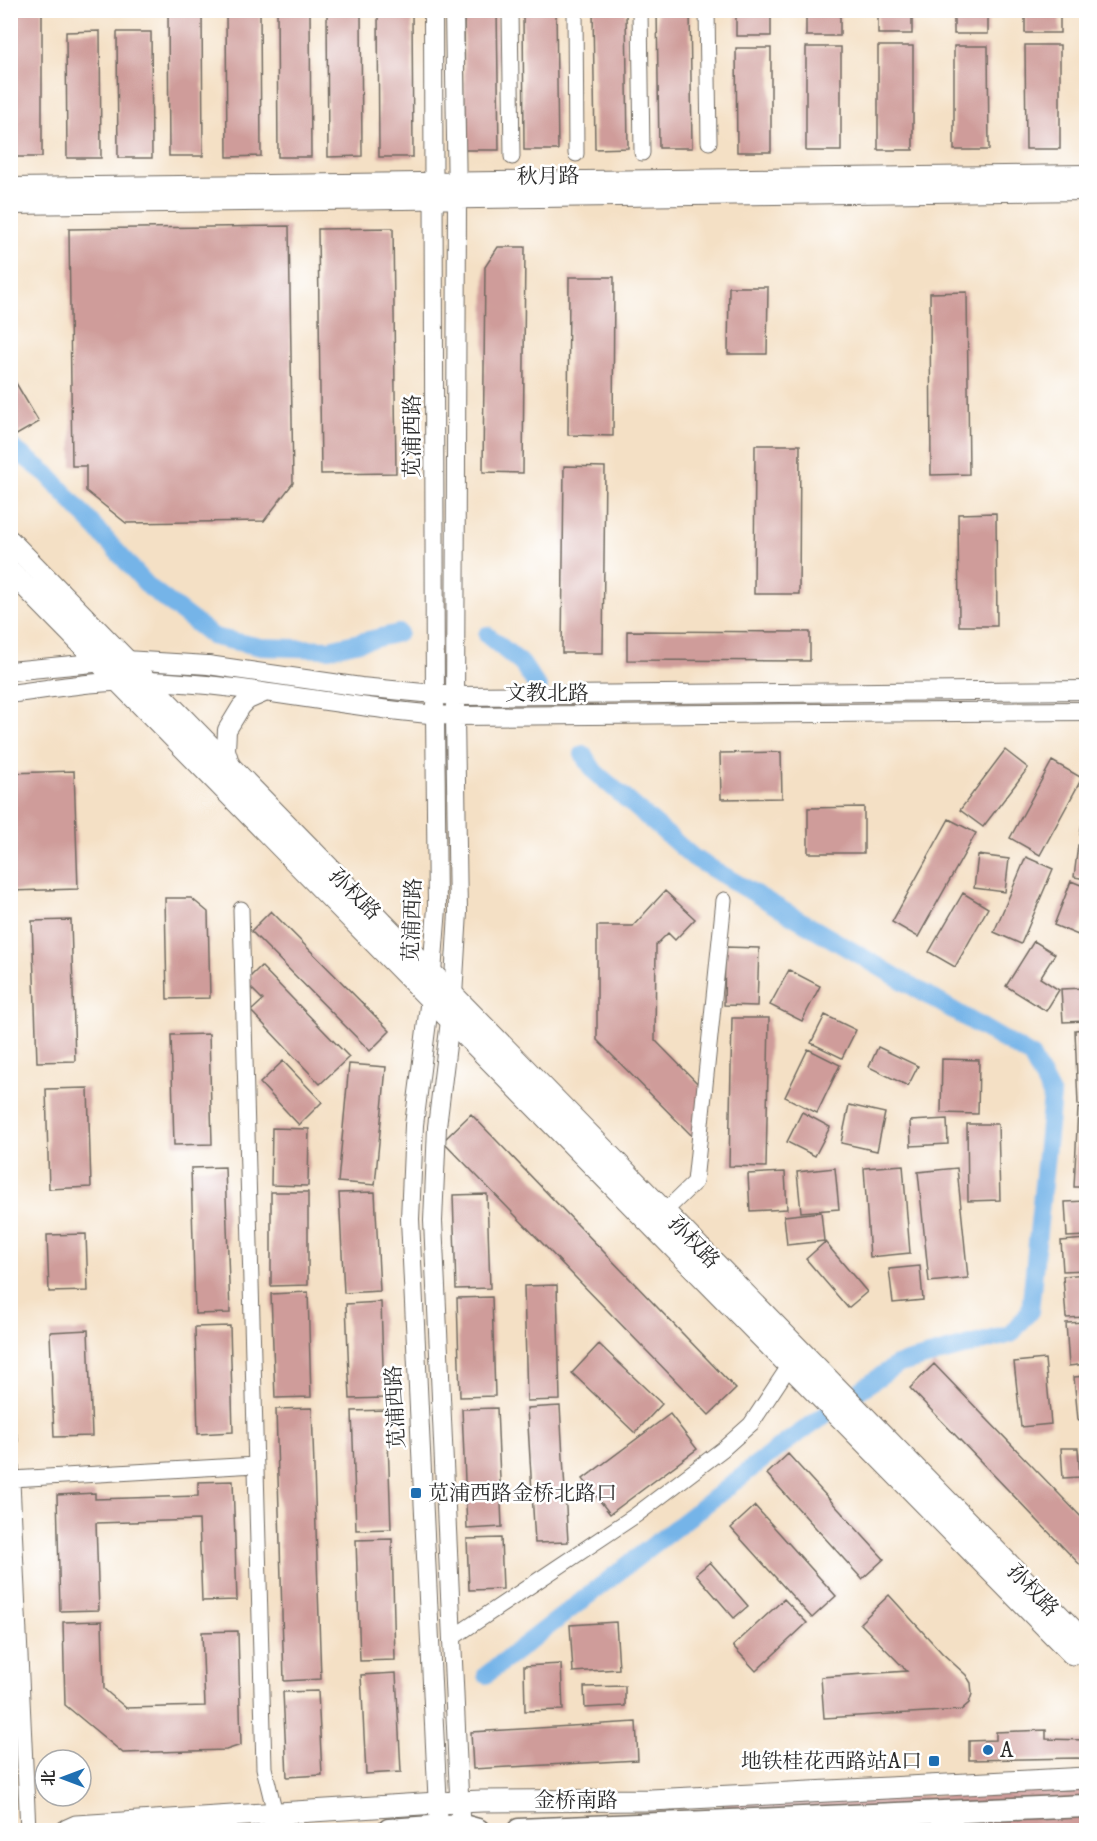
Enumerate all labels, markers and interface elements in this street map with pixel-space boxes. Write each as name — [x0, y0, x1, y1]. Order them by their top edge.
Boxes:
street label: 秋月路 — [516, 163, 580, 191]
street label: 苋浦西路 — [400, 394, 426, 478]
street label: 文教北路 — [505, 681, 589, 707]
street label: 孙权路 — [323, 863, 386, 926]
street label: 苋浦西路 — [399, 878, 427, 962]
street label: 孙权路 — [662, 1211, 725, 1274]
street label: 苋浦西路 — [381, 1364, 411, 1450]
place label: 苋浦西路金桥北路口 — [428, 1481, 617, 1507]
marker: 苋浦西路金桥北路口 — [409, 1486, 423, 1500]
street label: 孙权路 — [1001, 1559, 1064, 1622]
place label: A — [1000, 1738, 1014, 1764]
marker: A — [981, 1743, 995, 1757]
north arrow — [33, 1748, 93, 1808]
place label: 地铁桂花西路站A口 — [741, 1749, 922, 1775]
marker: 地铁桂花西路站A口 — [927, 1754, 941, 1768]
text: 北 — [39, 1770, 59, 1786]
street label: 金桥南路 — [534, 1788, 618, 1814]

